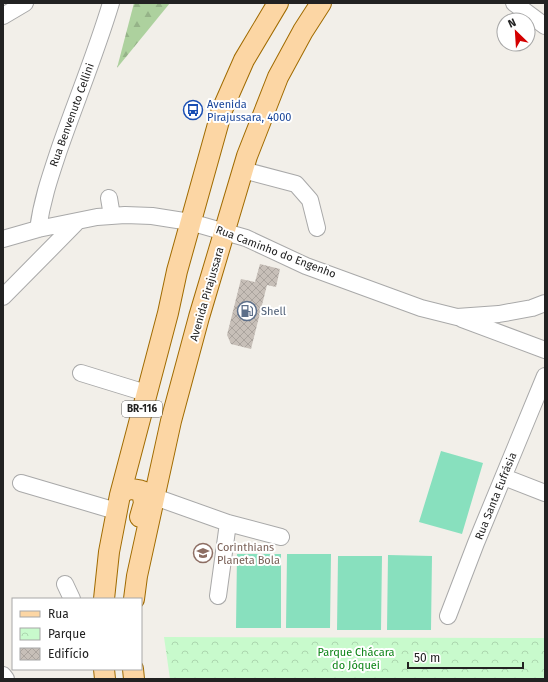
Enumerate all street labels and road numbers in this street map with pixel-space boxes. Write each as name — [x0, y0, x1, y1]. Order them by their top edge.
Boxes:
street label: Rua Benvenuto Cellini — [47, 61, 97, 169]
street label: Rua Caminho do Engenho — [214, 223, 338, 281]
street label: Avenida Pirajussara — [187, 245, 227, 343]
road number: BR-116 — [122, 401, 162, 417]
street label: Rua Santa Eufrásia — [473, 450, 519, 542]

